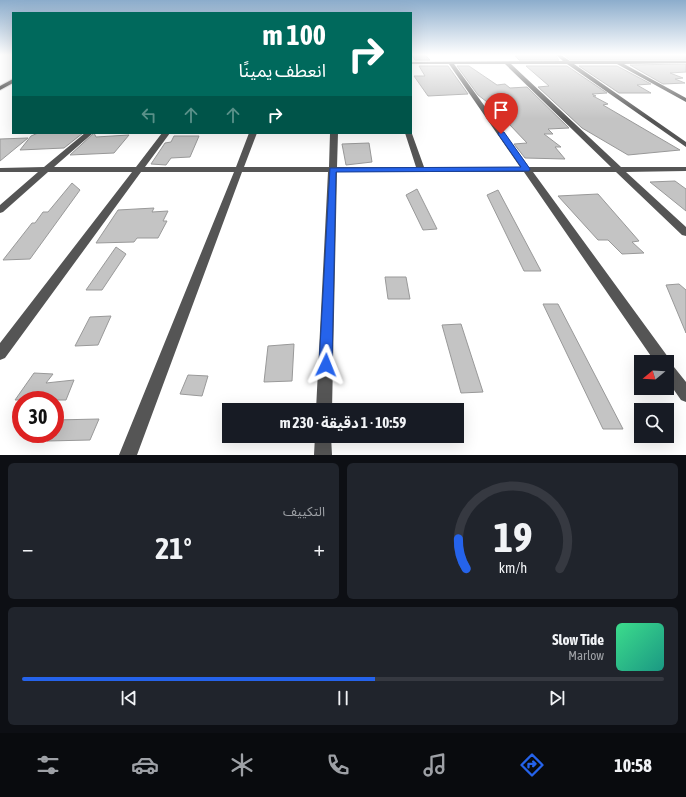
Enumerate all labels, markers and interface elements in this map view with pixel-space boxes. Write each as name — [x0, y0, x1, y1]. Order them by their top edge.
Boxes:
text: 100 m — [263, 19, 326, 51]
icon: right — [340, 28, 392, 80]
text: انعطف يمينًا — [239, 60, 326, 81]
pin — [484, 93, 518, 134]
icon: arrive — [490, 99, 512, 121]
icon: left — [138, 104, 160, 126]
icon: ahead — [180, 104, 202, 126]
icon: ahead — [222, 104, 244, 126]
icon: right — [264, 104, 286, 126]
position arrow — [305, 344, 347, 386]
north arrow — [634, 355, 674, 395]
map controls — [634, 355, 674, 443]
speed limit sign: 30 — [12, 391, 64, 443]
button: search — [634, 403, 674, 443]
text: 10:59 · 1 دقيقة · 230 m — [280, 414, 406, 431]
text: التكييف — [283, 504, 325, 519]
text: 19 — [493, 513, 532, 561]
text: 21° — [155, 531, 192, 565]
text: − — [22, 535, 33, 561]
text: + — [314, 535, 325, 561]
text: km/h — [498, 560, 527, 576]
text: Slow Tide — [552, 631, 604, 648]
text: Marlow — [568, 648, 604, 663]
icon: previous — [118, 687, 140, 709]
icon: pause — [332, 687, 354, 709]
icon: next — [546, 687, 568, 709]
icon: filters — [34, 751, 62, 779]
icon: car — [131, 751, 159, 779]
icon: climate — [228, 751, 256, 779]
icon: phone — [324, 751, 352, 779]
icon: music — [421, 751, 449, 779]
icon: directions — [518, 751, 546, 779]
text: 10:58 — [614, 755, 652, 776]

